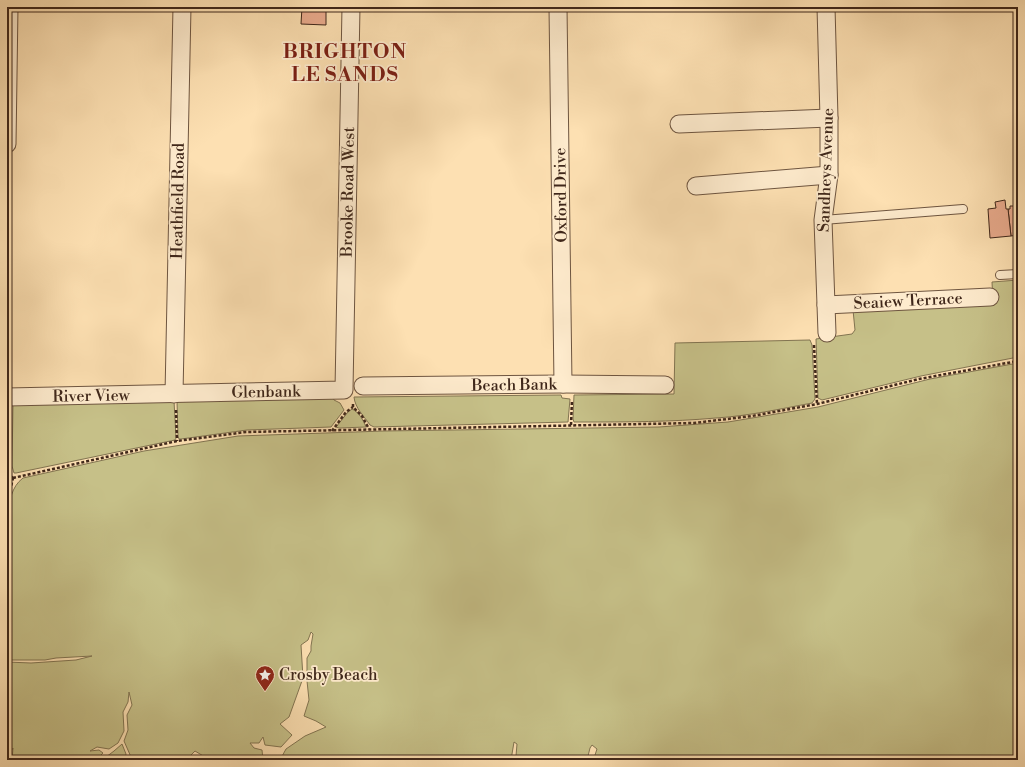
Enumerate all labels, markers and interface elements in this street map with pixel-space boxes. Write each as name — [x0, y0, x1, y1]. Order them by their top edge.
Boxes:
district label: BRIGHTON LE SANDS — [283, 40, 407, 88]
street label: Sandheys Avenue — [814, 108, 838, 232]
street label: Brooke Road West — [337, 126, 359, 258]
street label: Heathfield Road — [167, 143, 189, 259]
street label: Oxford Drive — [550, 147, 572, 243]
street label: Seaiew Terrace — [853, 288, 963, 314]
street label: Beach Bank — [470, 374, 559, 396]
street label: Glenbank — [231, 381, 302, 403]
street label: River View — [52, 385, 131, 407]
place icon: Crosby Beach — [254, 664, 276, 692]
place label: Crosby Beach — [279, 665, 378, 685]

